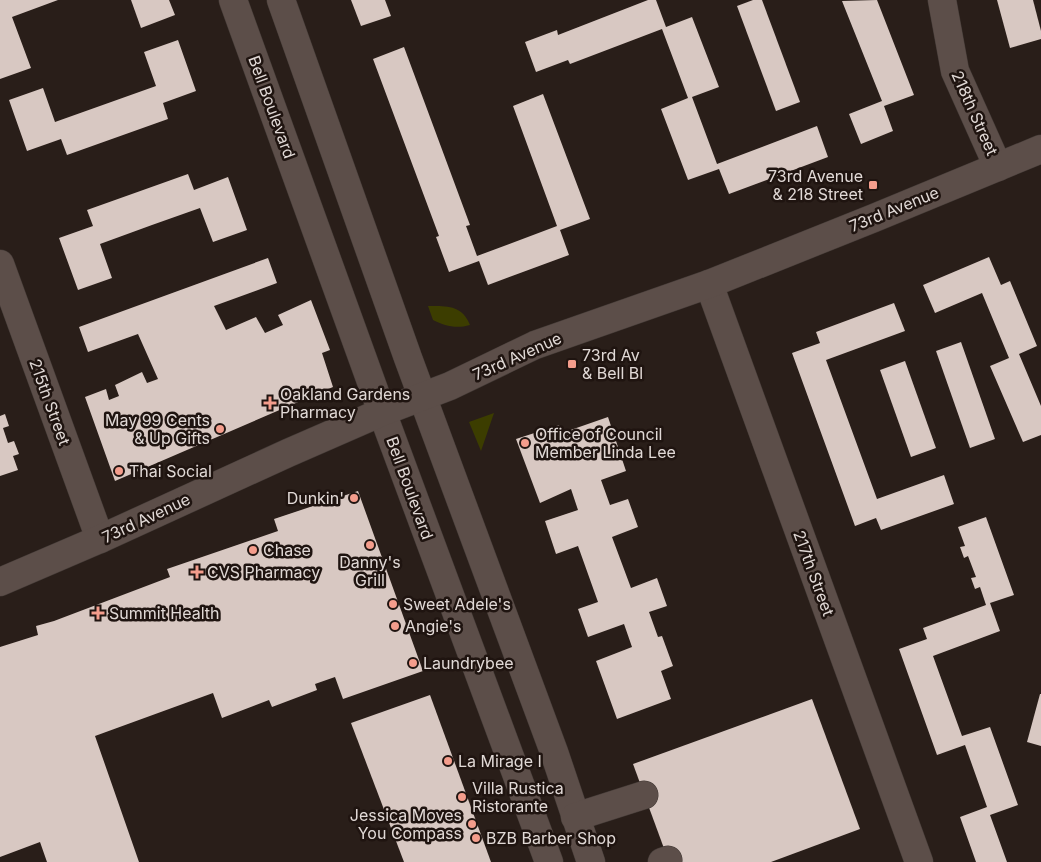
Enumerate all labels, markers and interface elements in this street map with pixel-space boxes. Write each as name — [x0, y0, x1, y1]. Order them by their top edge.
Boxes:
street label: Bell Boulevard — [244, 53, 300, 161]
street label: 218th Street — [947, 68, 1003, 158]
place label: 73rd Avenue & 218 Street — [768, 166, 863, 204]
marker: 73rd Avenue & 218 Street — [867, 179, 879, 191]
street label: 73rd Avenue — [846, 182, 942, 236]
street label: 73rd Avenue — [470, 328, 564, 384]
place label: 73rd Av & Bell Bl — [582, 345, 643, 383]
street label: 215th Street — [25, 356, 75, 448]
marker: 73rd Av & Bell Bl — [566, 358, 578, 370]
place label: Oakland Gardens Pharmacy — [280, 384, 410, 422]
marker: Oakland Gardens Pharmacy — [264, 397, 276, 409]
place label: May 99 Cents & Up Gifts — [105, 410, 210, 448]
marker: May 99 Cents & Up Gifts — [214, 423, 226, 435]
place label: Office of Council Member Linda Lee — [535, 424, 676, 462]
street label: Bell Boulevard — [382, 434, 438, 542]
marker: Office of Council Member Linda Lee — [519, 437, 531, 449]
place label: Thai Social — [129, 461, 212, 481]
marker: Thai Social — [113, 465, 125, 477]
place label: Dunkin' — [287, 488, 344, 508]
street label: 73rd Avenue — [99, 489, 193, 547]
marker: Dunkin' — [348, 492, 360, 504]
street label: 217th Street — [789, 527, 839, 619]
marker: Danny's Grill — [364, 539, 376, 551]
place label: Chase — [263, 540, 311, 560]
marker: Chase — [247, 544, 259, 556]
place label: Danny's Grill — [339, 552, 401, 590]
place label: CVS Pharmacy — [207, 562, 320, 582]
marker: CVS Pharmacy — [191, 566, 203, 578]
place label: Sweet Adele's — [403, 594, 511, 614]
marker: Sweet Adele's — [387, 598, 399, 610]
place label: Summit Health — [109, 603, 220, 623]
marker: Summit Health — [91, 606, 105, 620]
place label: Angie's — [405, 616, 462, 636]
marker: Angie's — [389, 620, 401, 632]
place label: Laundrybee — [423, 653, 514, 673]
marker: Laundrybee — [407, 657, 419, 669]
place label: La Mirage I — [458, 751, 542, 771]
marker: La Mirage I — [442, 755, 454, 767]
place label: Villa Rustica Ristorante — [472, 778, 564, 816]
marker: Villa Rustica Ristorante — [456, 791, 468, 803]
place label: Jessica Moves You Compass — [350, 805, 462, 843]
marker: Jessica Moves You Compass — [466, 818, 478, 830]
place label: BZB Barber Shop — [486, 828, 616, 848]
marker: BZB Barber Shop — [470, 832, 482, 844]

